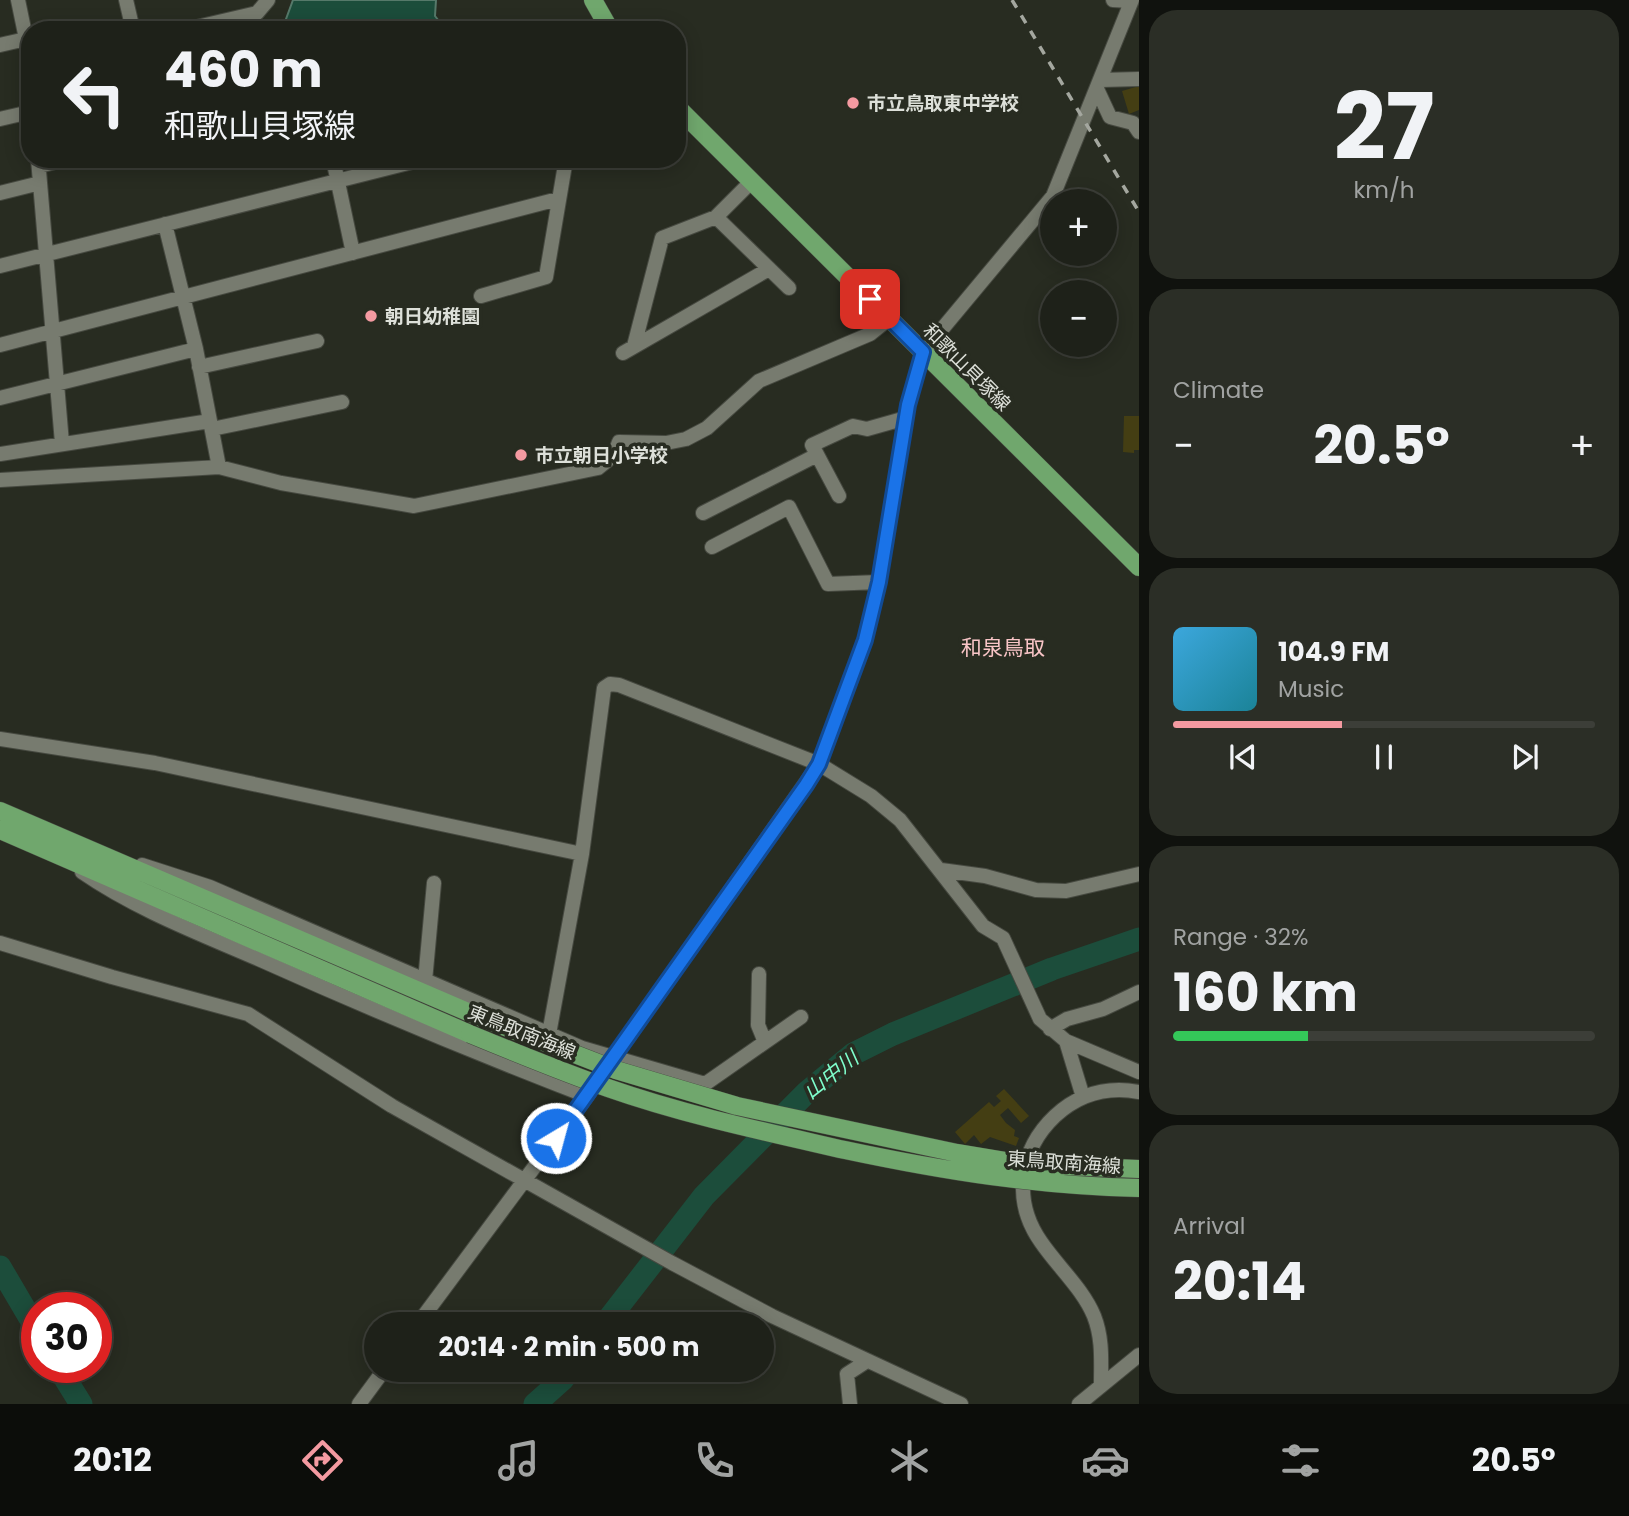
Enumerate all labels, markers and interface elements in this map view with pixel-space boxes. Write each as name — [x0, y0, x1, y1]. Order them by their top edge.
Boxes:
text: 460 m — [164, 36, 323, 104]
icon: left — [49, 49, 140, 140]
text: 27 — [1334, 63, 1434, 191]
place label: 市立鳥取東中学校 — [867, 90, 1019, 117]
marker: 市立鳥取東中学校 — [845, 95, 861, 111]
text: 和歌山貝塚線 — [164, 103, 356, 148]
text: km/h — [1353, 174, 1415, 206]
map controls — [1040, 189, 1117, 357]
button: + — [1040, 189, 1117, 266]
pin — [840, 269, 900, 329]
icon: arrive — [851, 280, 889, 318]
button: − — [1040, 280, 1117, 357]
place label: 朝日幼稚園 — [385, 303, 480, 330]
marker: 朝日幼稚園 — [363, 308, 379, 324]
street label: 和歌山貝塚線 — [917, 317, 1017, 417]
text: Climate — [1173, 374, 1264, 406]
text: 20.5° — [1313, 409, 1450, 482]
text: − — [1173, 419, 1194, 472]
text: + — [1569, 419, 1595, 472]
place label: 市立朝日小学校 — [535, 442, 668, 469]
marker: 市立朝日小学校 — [513, 447, 529, 463]
district label: 和泉鳥取 — [961, 633, 1045, 662]
text: 104.9 FM — [1278, 634, 1389, 670]
text: Music — [1278, 673, 1344, 705]
icon: previous — [1224, 738, 1262, 776]
icon: pause — [1365, 738, 1403, 776]
icon: next — [1506, 738, 1544, 776]
text: Range · 32% — [1173, 921, 1308, 953]
text: 160 km — [1173, 956, 1358, 1029]
street label: 東鳥取南海線 — [464, 999, 580, 1066]
water label: 山中川 — [797, 1043, 866, 1105]
position arrow — [519, 1101, 593, 1175]
street label: 東鳥取南海線 — [1006, 1145, 1122, 1180]
text: Arrival — [1173, 1210, 1245, 1242]
text: 20:14 — [1173, 1245, 1306, 1318]
speed limit sign: 30 — [21, 1292, 112, 1383]
text: 20:14 · 2 min · 500 m — [438, 1329, 700, 1365]
icon: directions — [298, 1436, 347, 1485]
icon: music — [494, 1436, 543, 1485]
icon: phone — [690, 1436, 739, 1485]
icon: climate — [885, 1436, 934, 1485]
icon: car — [1081, 1436, 1130, 1485]
icon: filters — [1276, 1436, 1325, 1485]
text: 20:12 — [73, 1437, 152, 1482]
text: 20.5° — [1472, 1437, 1556, 1482]

